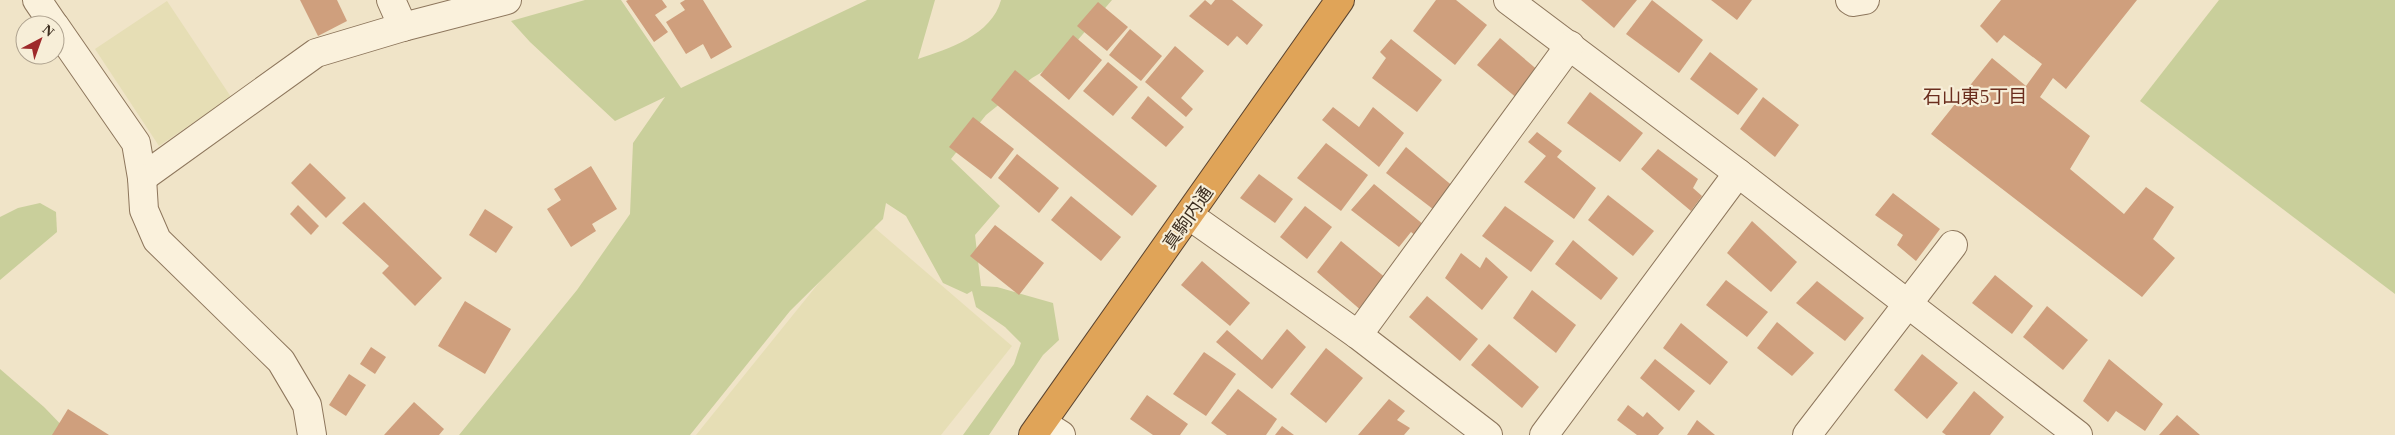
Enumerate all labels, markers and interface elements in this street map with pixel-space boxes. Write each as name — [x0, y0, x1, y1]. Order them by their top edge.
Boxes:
north arrow — [15, 15, 65, 65]
text: N — [39, 22, 57, 40]
district label: 石山東5丁目 — [1923, 86, 2027, 107]
street label: 真駒内通 — [1159, 183, 1217, 253]

